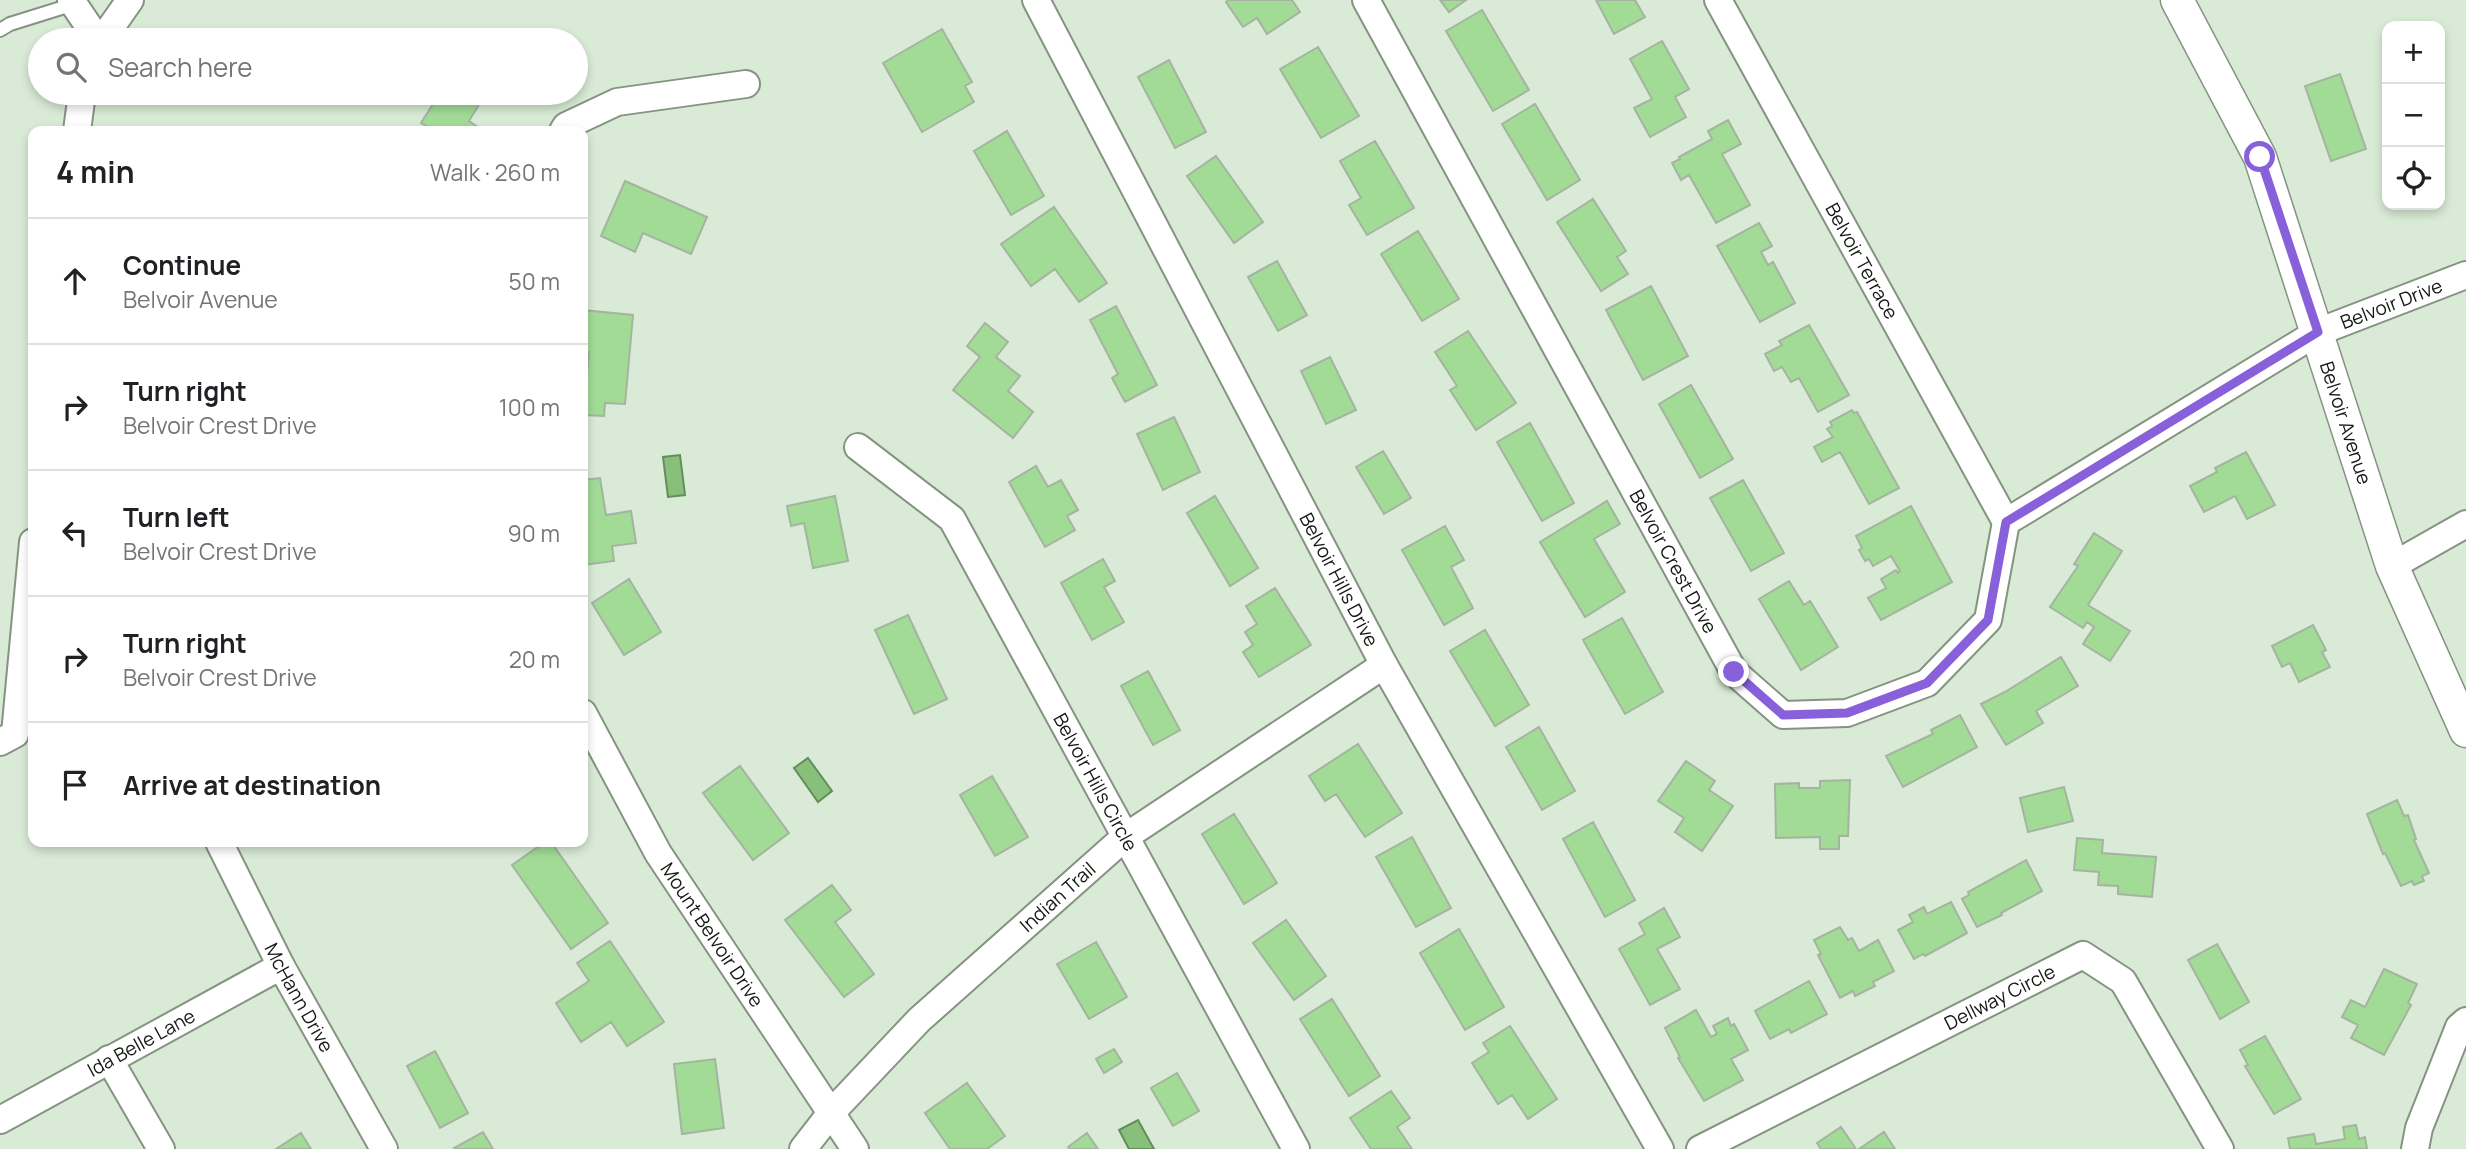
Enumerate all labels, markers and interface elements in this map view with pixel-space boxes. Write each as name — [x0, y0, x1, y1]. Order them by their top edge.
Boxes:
map controls — [2382, 21, 2445, 210]
button: + — [2382, 21, 2445, 84]
search box — [28, 28, 588, 105]
icon: search — [52, 48, 90, 86]
text: Search here — [108, 49, 253, 85]
button: − — [2382, 84, 2445, 147]
route start — [2244, 141, 2275, 172]
button: locate — [2382, 147, 2445, 210]
text: 4 min — [56, 151, 134, 192]
text: Walk · 260 m — [430, 156, 560, 188]
street label: Belvoir Terrace — [1819, 198, 1905, 324]
text: Continue — [123, 247, 241, 283]
icon: ahead — [56, 262, 94, 300]
text: 50 m — [509, 265, 560, 297]
street label: Belvoir Drive — [2337, 272, 2446, 335]
text: Belvoir Avenue — [123, 283, 278, 315]
street label: Belvoir Avenue — [2314, 358, 2378, 488]
text: Turn right — [123, 373, 247, 409]
icon: right — [56, 388, 94, 426]
text: 100 m — [499, 391, 560, 423]
text: Belvoir Crest Drive — [123, 409, 317, 441]
street label: Belvoir Crest Drive — [1624, 485, 1723, 638]
text: Turn left — [123, 499, 230, 535]
street label: Belvoir Hills Drive — [1294, 508, 1385, 651]
icon: left — [56, 514, 94, 552]
text: 90 m — [508, 517, 560, 549]
text: Belvoir Crest Drive — [123, 535, 317, 567]
text: Turn right — [123, 625, 247, 661]
icon: right — [56, 640, 94, 678]
text: 20 m — [509, 643, 560, 675]
route end — [1718, 656, 1749, 687]
text: Belvoir Crest Drive — [123, 661, 317, 693]
street label: Belvoir Hills Circle — [1047, 708, 1144, 856]
icon: arrive — [56, 766, 94, 804]
text: Arrive at destination — [123, 767, 381, 803]
street label: Indian Trail — [1014, 856, 1101, 938]
street label: Mount Belvoir Drive — [655, 857, 770, 1012]
street label: McHann Drive — [259, 939, 340, 1057]
street label: Dellway Circle — [1940, 958, 2060, 1036]
street label: Ida Belle Lane — [83, 1003, 200, 1083]

